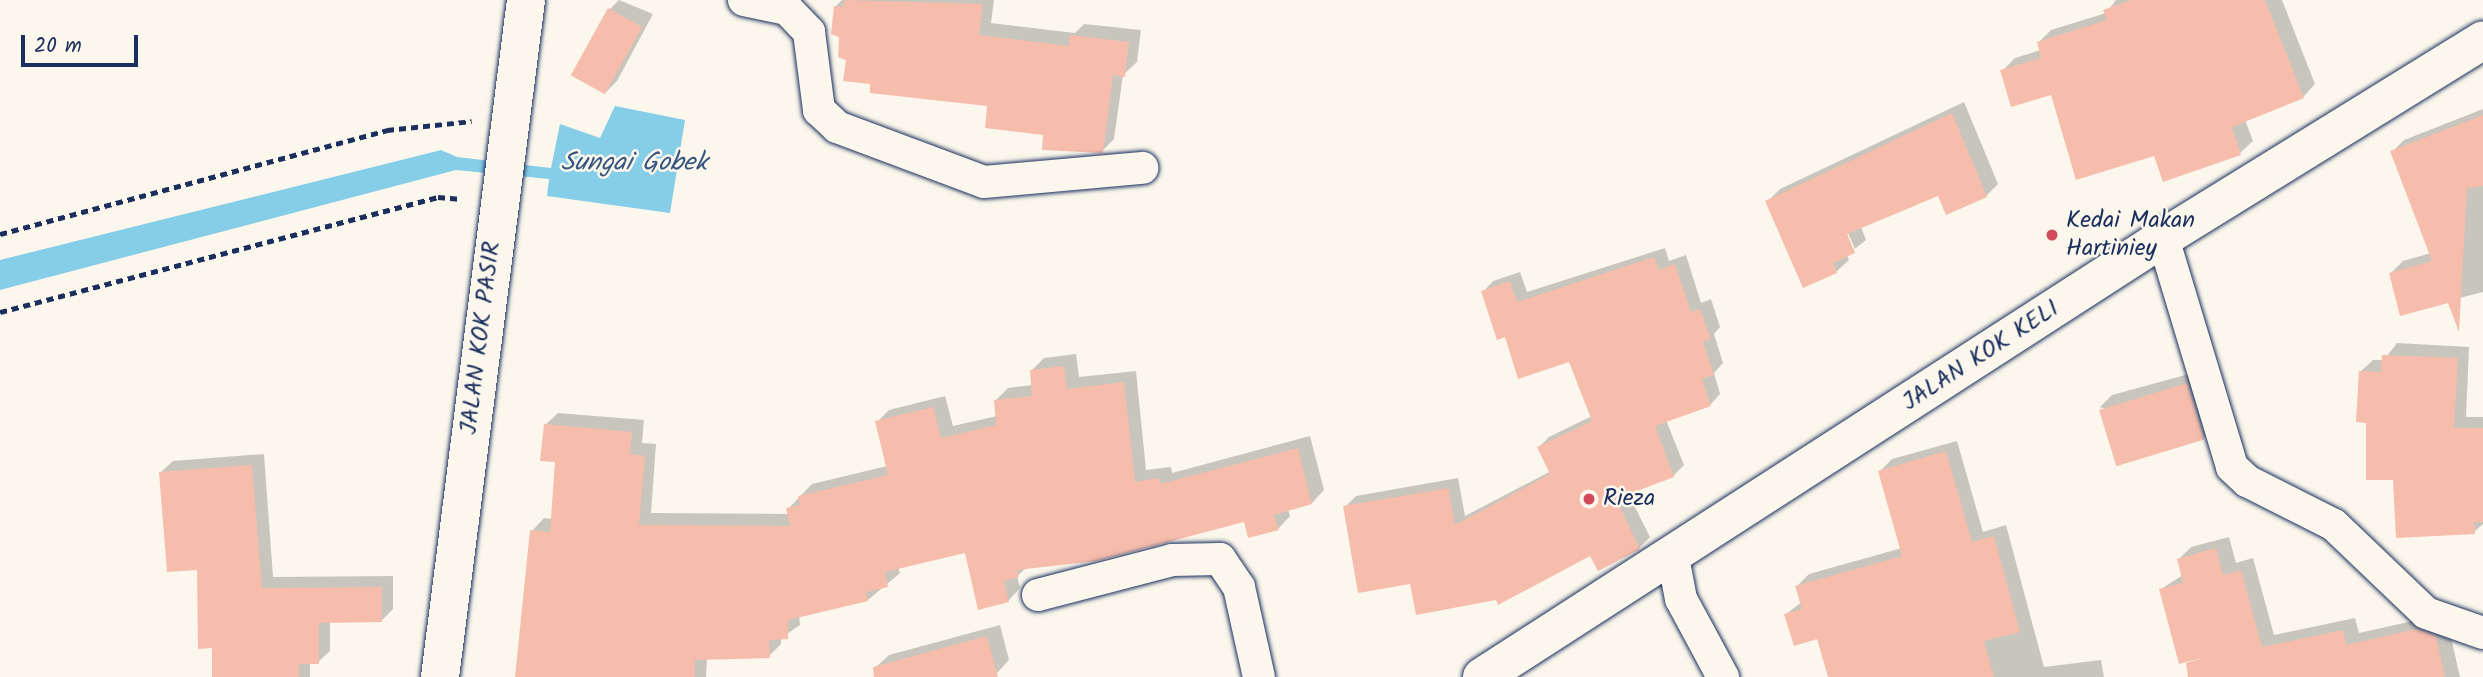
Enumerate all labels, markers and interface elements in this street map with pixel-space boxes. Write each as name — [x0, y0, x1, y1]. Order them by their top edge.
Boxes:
scale bar — [24, 21, 142, 65]
text: 20 m — [34, 30, 82, 63]
water label: Sungai Gobek — [561, 148, 707, 180]
place label: Kedai Makan Hartiniey — [2066, 207, 2195, 263]
marker: Kedai Makan Hartiniey — [2044, 227, 2060, 243]
street label: JALAN KOK PASIR — [455, 240, 507, 436]
street label: JALAN KOK KELI — [1897, 295, 2065, 417]
place label: Rieza — [1603, 485, 1655, 513]
marker: Rieza — [1581, 491, 1597, 507]

